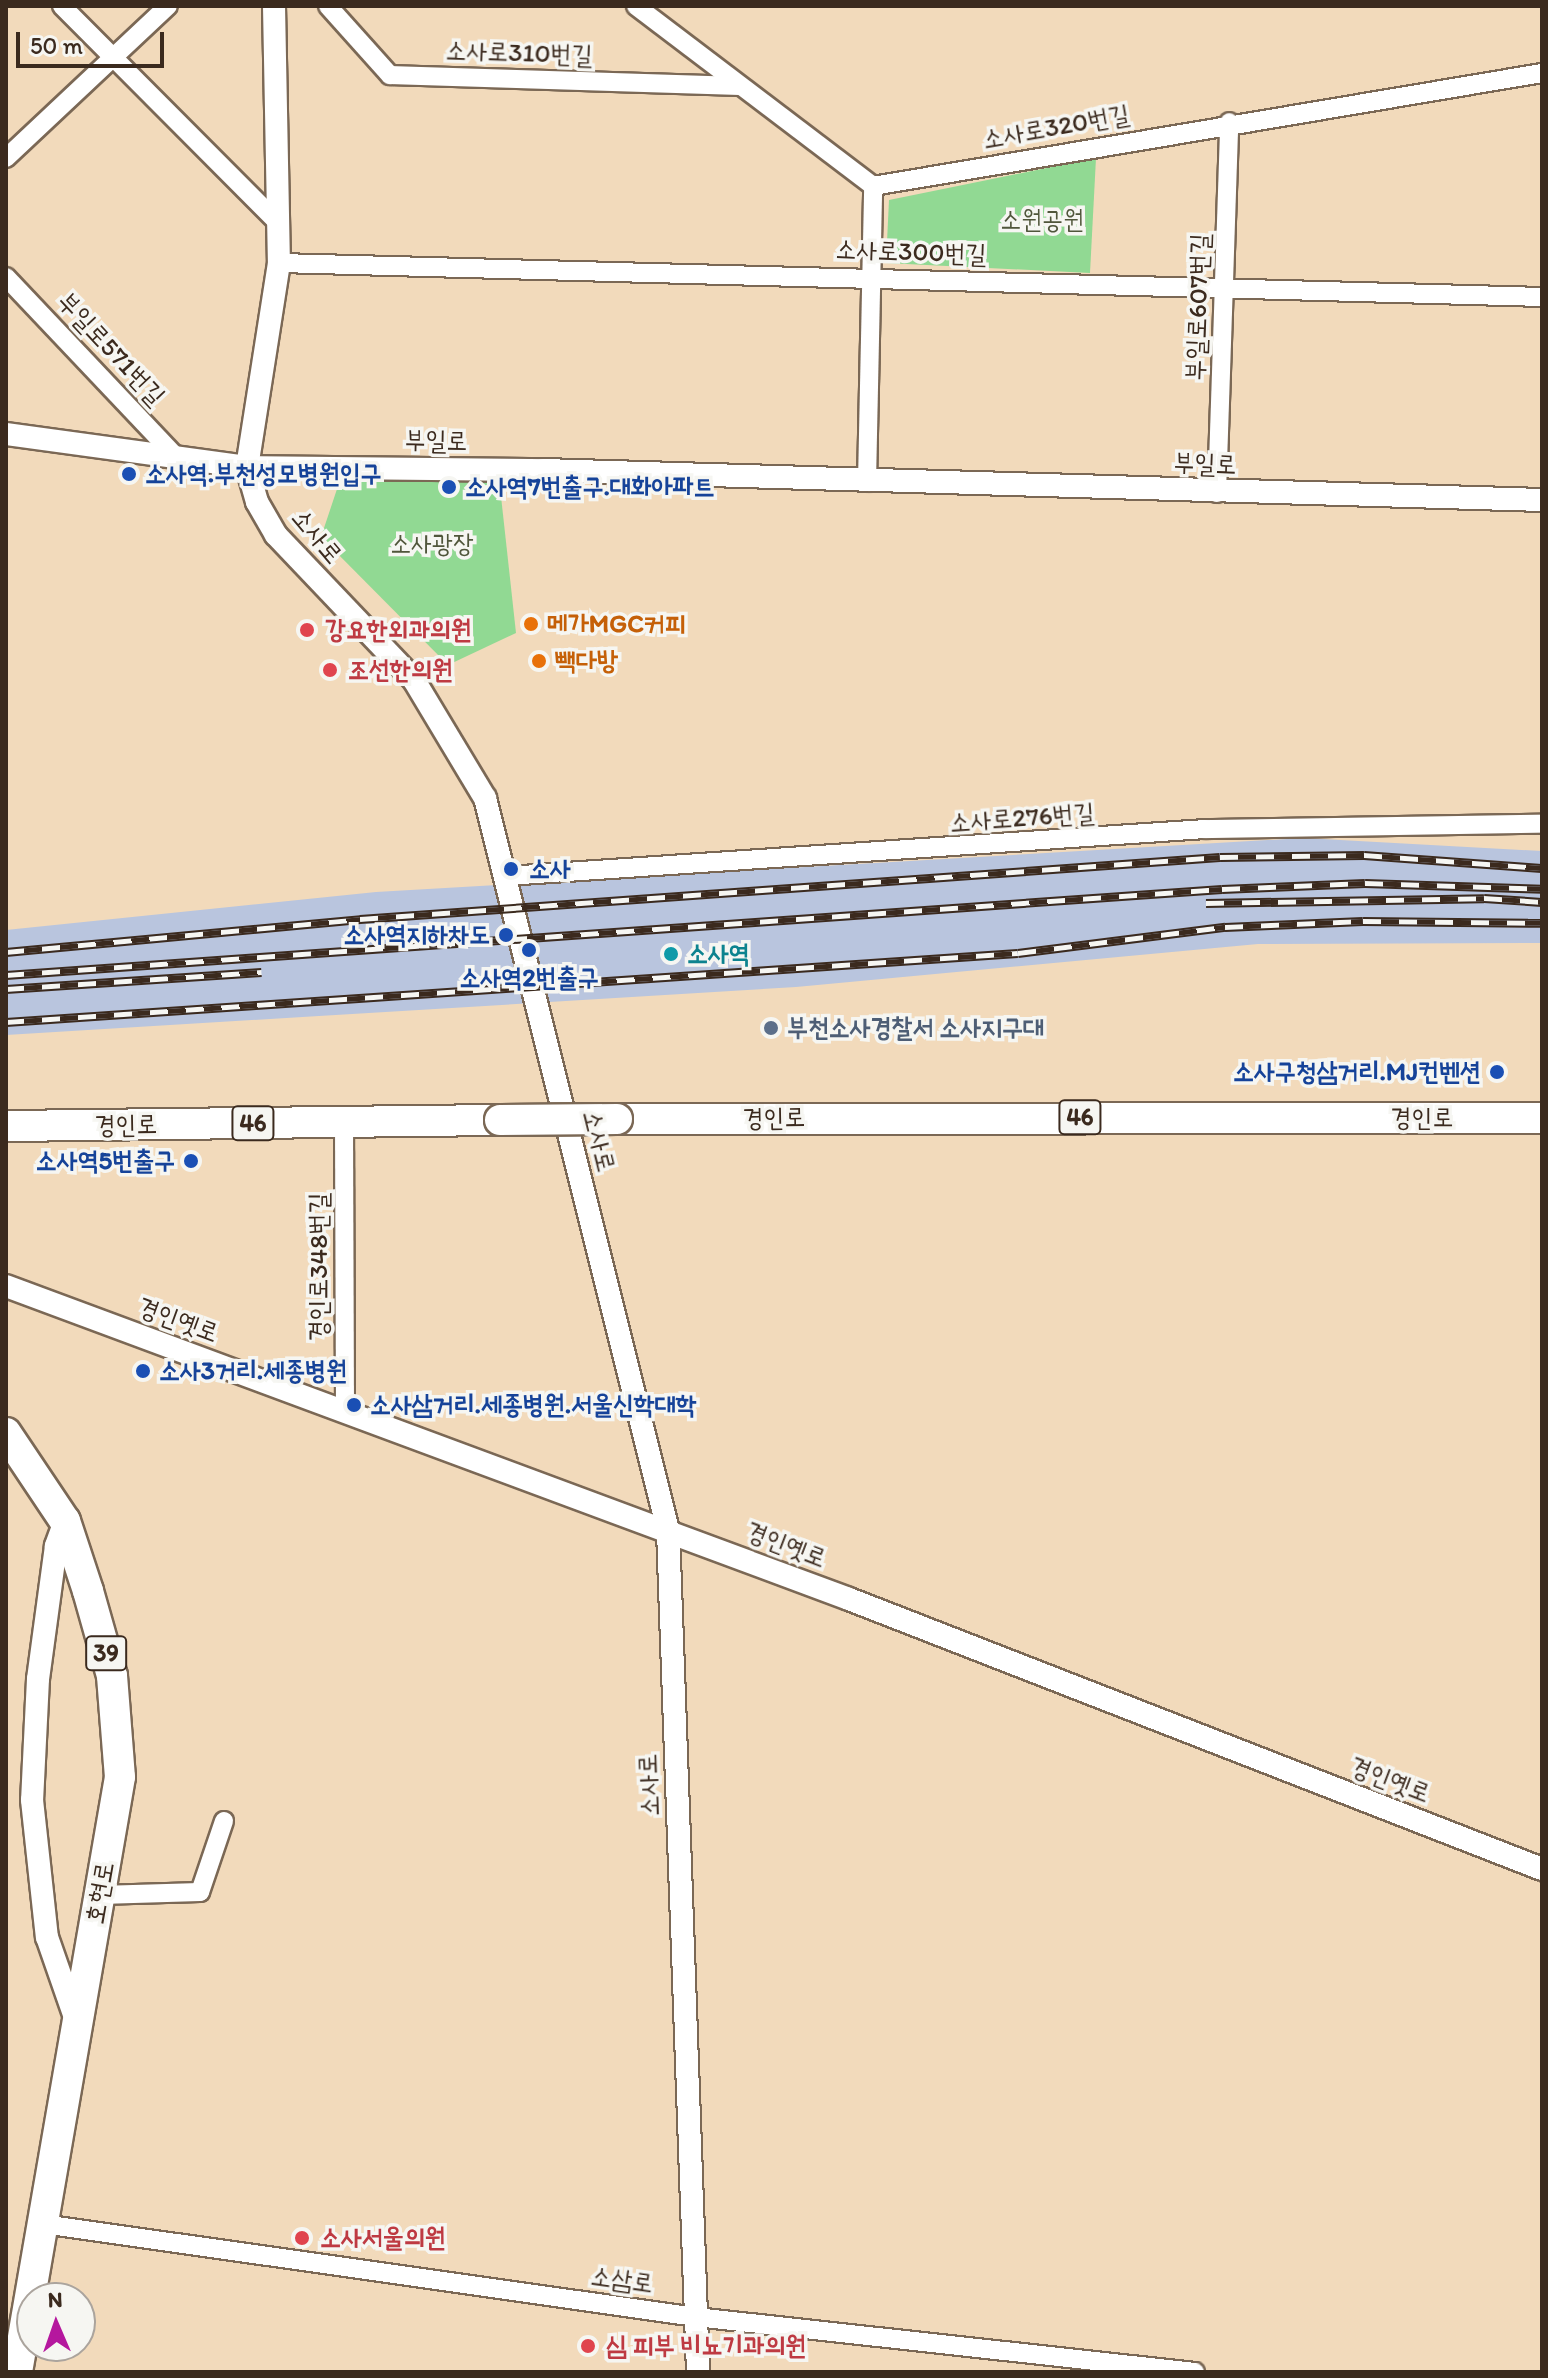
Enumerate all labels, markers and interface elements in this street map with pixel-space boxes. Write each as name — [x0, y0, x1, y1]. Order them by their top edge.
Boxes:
scale bar — [20, 16, 168, 66]
text: 50 m — [30, 31, 83, 60]
street label: 소사로310번길 — [445, 35, 593, 71]
street label: 소사로320번길 — [980, 99, 1132, 155]
park label: 소원공원 — [1000, 204, 1084, 236]
street label: 부일로607번길 — [1180, 233, 1216, 381]
street label: 소사로300번길 — [835, 234, 987, 270]
street label: 부일로571번길 — [51, 286, 171, 412]
street label: 부일로 — [404, 425, 468, 457]
street label: 부일로 — [1173, 447, 1237, 481]
place label: 소사역.부천성모병원입구 — [145, 458, 382, 490]
marker: 소사역.부천성모병원입구 — [120, 465, 138, 483]
place label: 소사역7번출구.대화아파트 — [465, 471, 714, 503]
marker: 소사역7번출구.대화아파트 — [440, 478, 458, 496]
street label: 소사로 — [285, 502, 349, 570]
park label: 소사광장 — [390, 528, 474, 560]
place label: 메가MGC커피 — [547, 608, 686, 640]
place label: 강요한외과의원 — [325, 614, 471, 646]
marker: 메가MGC커피 — [522, 615, 540, 633]
marker: 강요한외과의원 — [296, 619, 318, 641]
place label: 빽다방 — [555, 645, 618, 677]
marker: 빽다방 — [530, 652, 548, 670]
place label: 조선한의원 — [348, 654, 453, 686]
marker: 조선한의원 — [319, 659, 341, 681]
street label: 소사로276번길 — [949, 797, 1095, 839]
place label: 소사 — [529, 853, 571, 885]
marker: 소사 — [500, 858, 522, 880]
place label: 소사역지하차도 — [344, 919, 490, 951]
marker: 소사역지하차도 — [497, 926, 515, 944]
place label: 소사역 — [687, 938, 750, 970]
marker: 소사역2번출구 — [520, 941, 538, 959]
marker: 소사역 — [662, 945, 680, 963]
place label: 소사역2번출구 — [459, 962, 599, 994]
place label: 부천소사경찰서 소사지구대 — [787, 1012, 1044, 1044]
marker: 부천소사경찰서 소사지구대 — [762, 1019, 780, 1037]
place label: 소사구청삼거리.MJ컨벤션 — [1233, 1056, 1481, 1088]
marker: 소사구청삼거리.MJ컨벤션 — [1488, 1063, 1506, 1081]
road number: 46 — [1058, 1097, 1102, 1137]
street label: 경인로 — [742, 1102, 806, 1134]
street label: 경인로 — [1391, 1102, 1453, 1134]
road number: 46 — [231, 1103, 275, 1143]
street label: 소사로 — [576, 1107, 622, 1175]
street label: 경인로 — [94, 1109, 158, 1141]
place label: 소사역5번출구 — [36, 1145, 175, 1177]
marker: 소사역5번출구 — [182, 1152, 200, 1170]
street label: 경인로348번길 — [303, 1193, 335, 1341]
street label: 경인옛로 — [133, 1291, 223, 1349]
place label: 소사3거리.세종병원 — [159, 1355, 347, 1387]
marker: 소사3거리.세종병원 — [134, 1362, 152, 1380]
place label: 소사삼거리.세종병원.서울신학대학 — [370, 1389, 697, 1421]
marker: 소사삼거리.세종병원.서울신학대학 — [345, 1396, 363, 1414]
street label: 경인옛로 — [741, 1515, 831, 1575]
road number: 39 — [84, 1633, 128, 1673]
street label: 경인옛로 — [1345, 1750, 1435, 1810]
street label: 소사로 — [632, 1753, 666, 1817]
street label: 호현로 — [79, 1859, 121, 1927]
place label: 소사서울의원 — [320, 2222, 446, 2254]
marker: 소사서울의원 — [291, 2227, 313, 2249]
street label: 소삼로 — [589, 2260, 655, 2300]
north arrow — [16, 2282, 96, 2362]
text: N — [47, 2286, 63, 2313]
place label: 심 피부 비뇨기과의원 — [606, 2330, 806, 2362]
marker: 심 피부 비뇨기과의원 — [577, 2335, 599, 2357]

